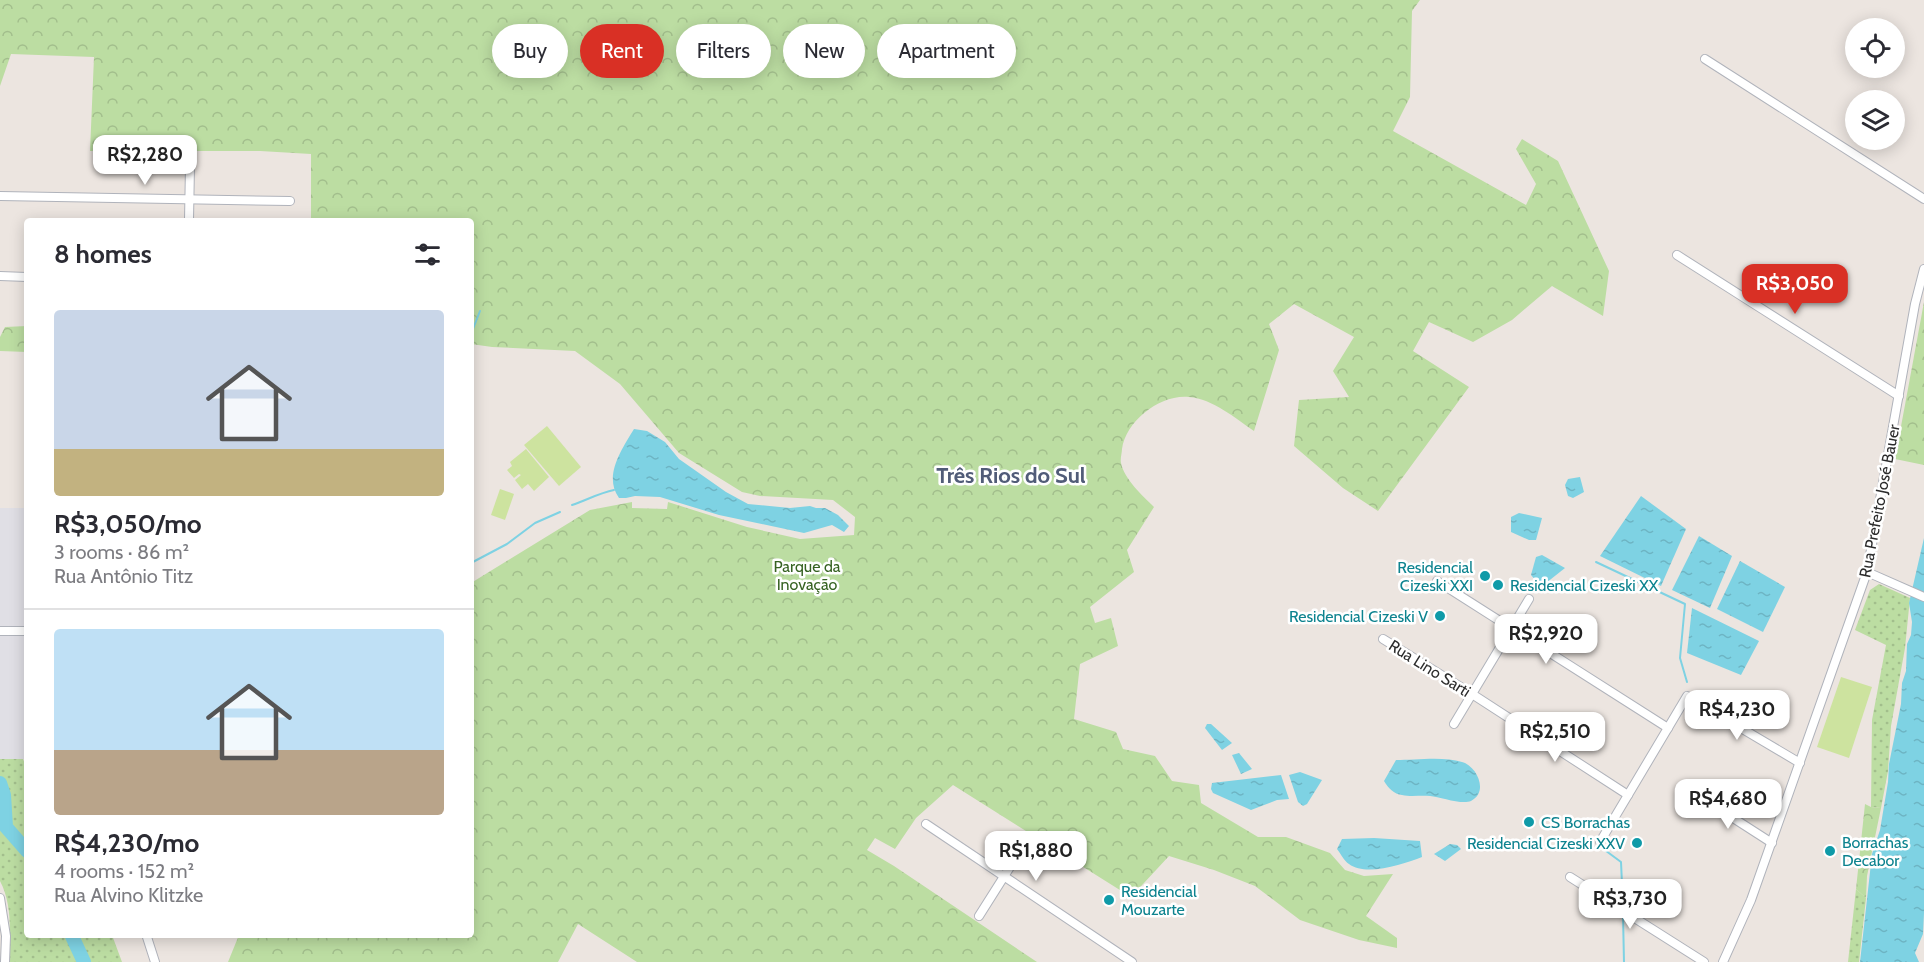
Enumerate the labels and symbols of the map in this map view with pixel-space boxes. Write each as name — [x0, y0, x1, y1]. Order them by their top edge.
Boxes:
pin: R$2,280 — [90, 135, 200, 186]
pin: R$3,050 — [1740, 264, 1850, 315]
street label: Rua Prefeito José Bauer — [1855, 422, 1904, 579]
district label: Três Rios do Sul — [936, 462, 1086, 489]
park label: Parque da Inovação — [773, 557, 841, 594]
place label: Residencial Cizeski XXI — [1397, 558, 1473, 595]
marker: Residencial Cizeski XXI — [1478, 569, 1492, 583]
place label: Residencial Cizeski XX — [1510, 576, 1659, 595]
marker: Residencial Cizeski XX — [1491, 578, 1505, 592]
place label: Residencial Cizeski V — [1289, 607, 1428, 626]
marker: Residencial Cizeski V — [1433, 609, 1447, 623]
pin: R$2,920 — [1491, 614, 1601, 665]
street label: Rua Lino Sarti — [1385, 636, 1474, 701]
pin: R$4,230 — [1682, 690, 1792, 741]
pin: R$2,510 — [1500, 712, 1610, 763]
pin: R$4,680 — [1673, 779, 1783, 830]
place label: CS Borrachas — [1541, 813, 1630, 832]
marker: CS Borrachas — [1522, 815, 1536, 829]
pin: R$1,880 — [981, 831, 1091, 882]
place label: Borrachas Decabor — [1842, 833, 1909, 870]
place label: Residencial Cizeski XXV — [1467, 834, 1625, 853]
marker: Residencial Cizeski XXV — [1630, 836, 1644, 850]
marker: Borrachas Decabor — [1823, 844, 1837, 858]
pin: R$3,730 — [1575, 879, 1685, 930]
place label: Residencial Mouzarte — [1121, 882, 1197, 919]
marker: Residencial Mouzarte — [1102, 893, 1116, 907]

